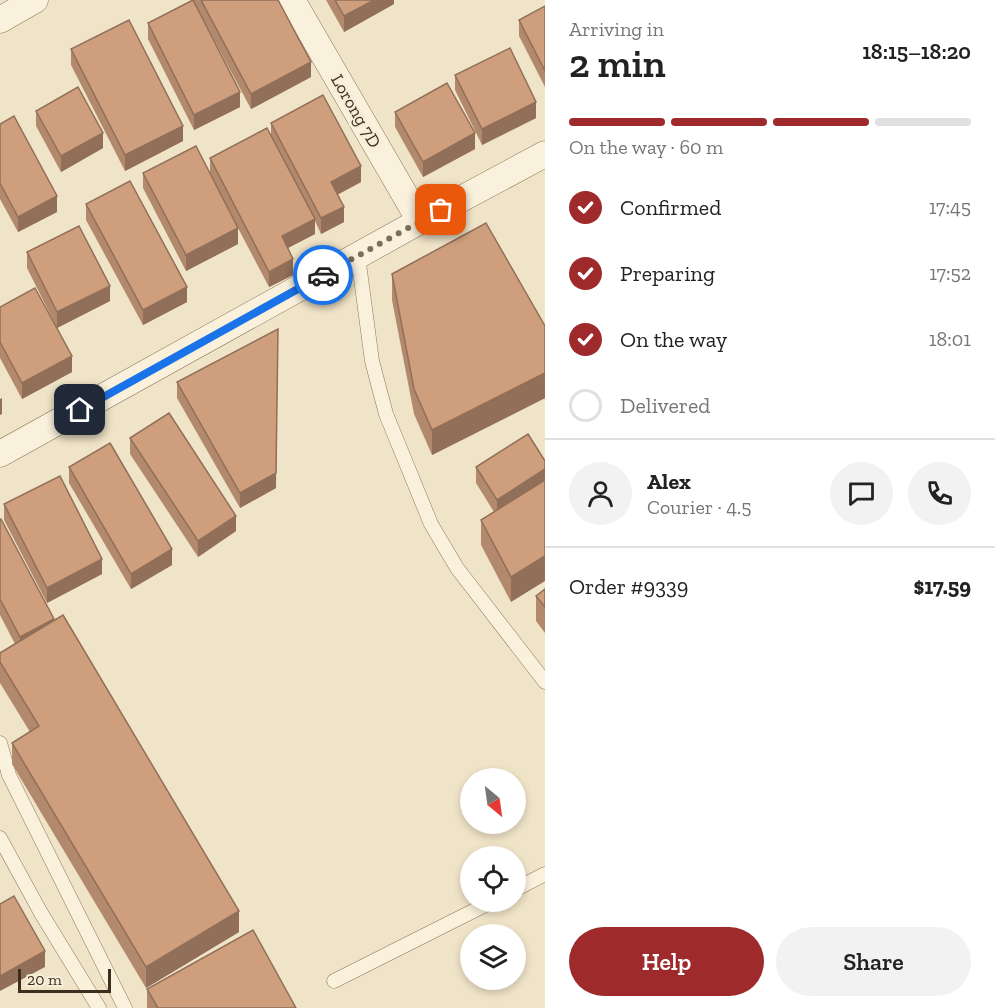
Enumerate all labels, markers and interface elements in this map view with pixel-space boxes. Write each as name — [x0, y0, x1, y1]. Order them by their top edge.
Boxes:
text: Arriving in — [569, 17, 664, 41]
text: 18:15–18:20 — [862, 38, 971, 65]
text: 2 min — [569, 40, 666, 87]
street label: Lorong 7D — [326, 70, 386, 152]
text: On the way · 60 m — [569, 135, 723, 159]
pin — [415, 184, 466, 235]
icon: check — [569, 191, 602, 224]
icon: bag — [424, 193, 457, 226]
text: Confirmed — [620, 194, 721, 221]
text: 17:45 — [929, 195, 971, 219]
courier — [293, 245, 353, 305]
icon: check — [569, 257, 602, 290]
icon: car — [307, 259, 340, 292]
text: Preparing — [620, 260, 715, 287]
text: 17:52 — [929, 261, 971, 285]
icon: check — [569, 323, 602, 356]
text: On the way — [620, 326, 727, 353]
text: 18:01 — [929, 327, 971, 351]
pin — [54, 384, 105, 435]
text: Delivered — [620, 392, 710, 419]
icon: home — [63, 393, 96, 426]
button: person — [569, 462, 632, 525]
button: chat — [830, 462, 893, 525]
button: phone — [908, 462, 971, 525]
text: Alex — [647, 468, 691, 495]
text: Courier · 4.5 — [647, 495, 752, 519]
text: Order #9339 — [569, 573, 688, 600]
text: $17.59 — [913, 573, 971, 600]
north arrow — [460, 768, 526, 834]
map controls — [460, 768, 526, 990]
button: locate — [460, 846, 526, 912]
button: layers — [460, 924, 526, 990]
button: Help — [569, 927, 764, 996]
button: Share — [776, 927, 971, 996]
scale bar — [18, 966, 111, 994]
text: 20 m — [27, 970, 62, 989]

